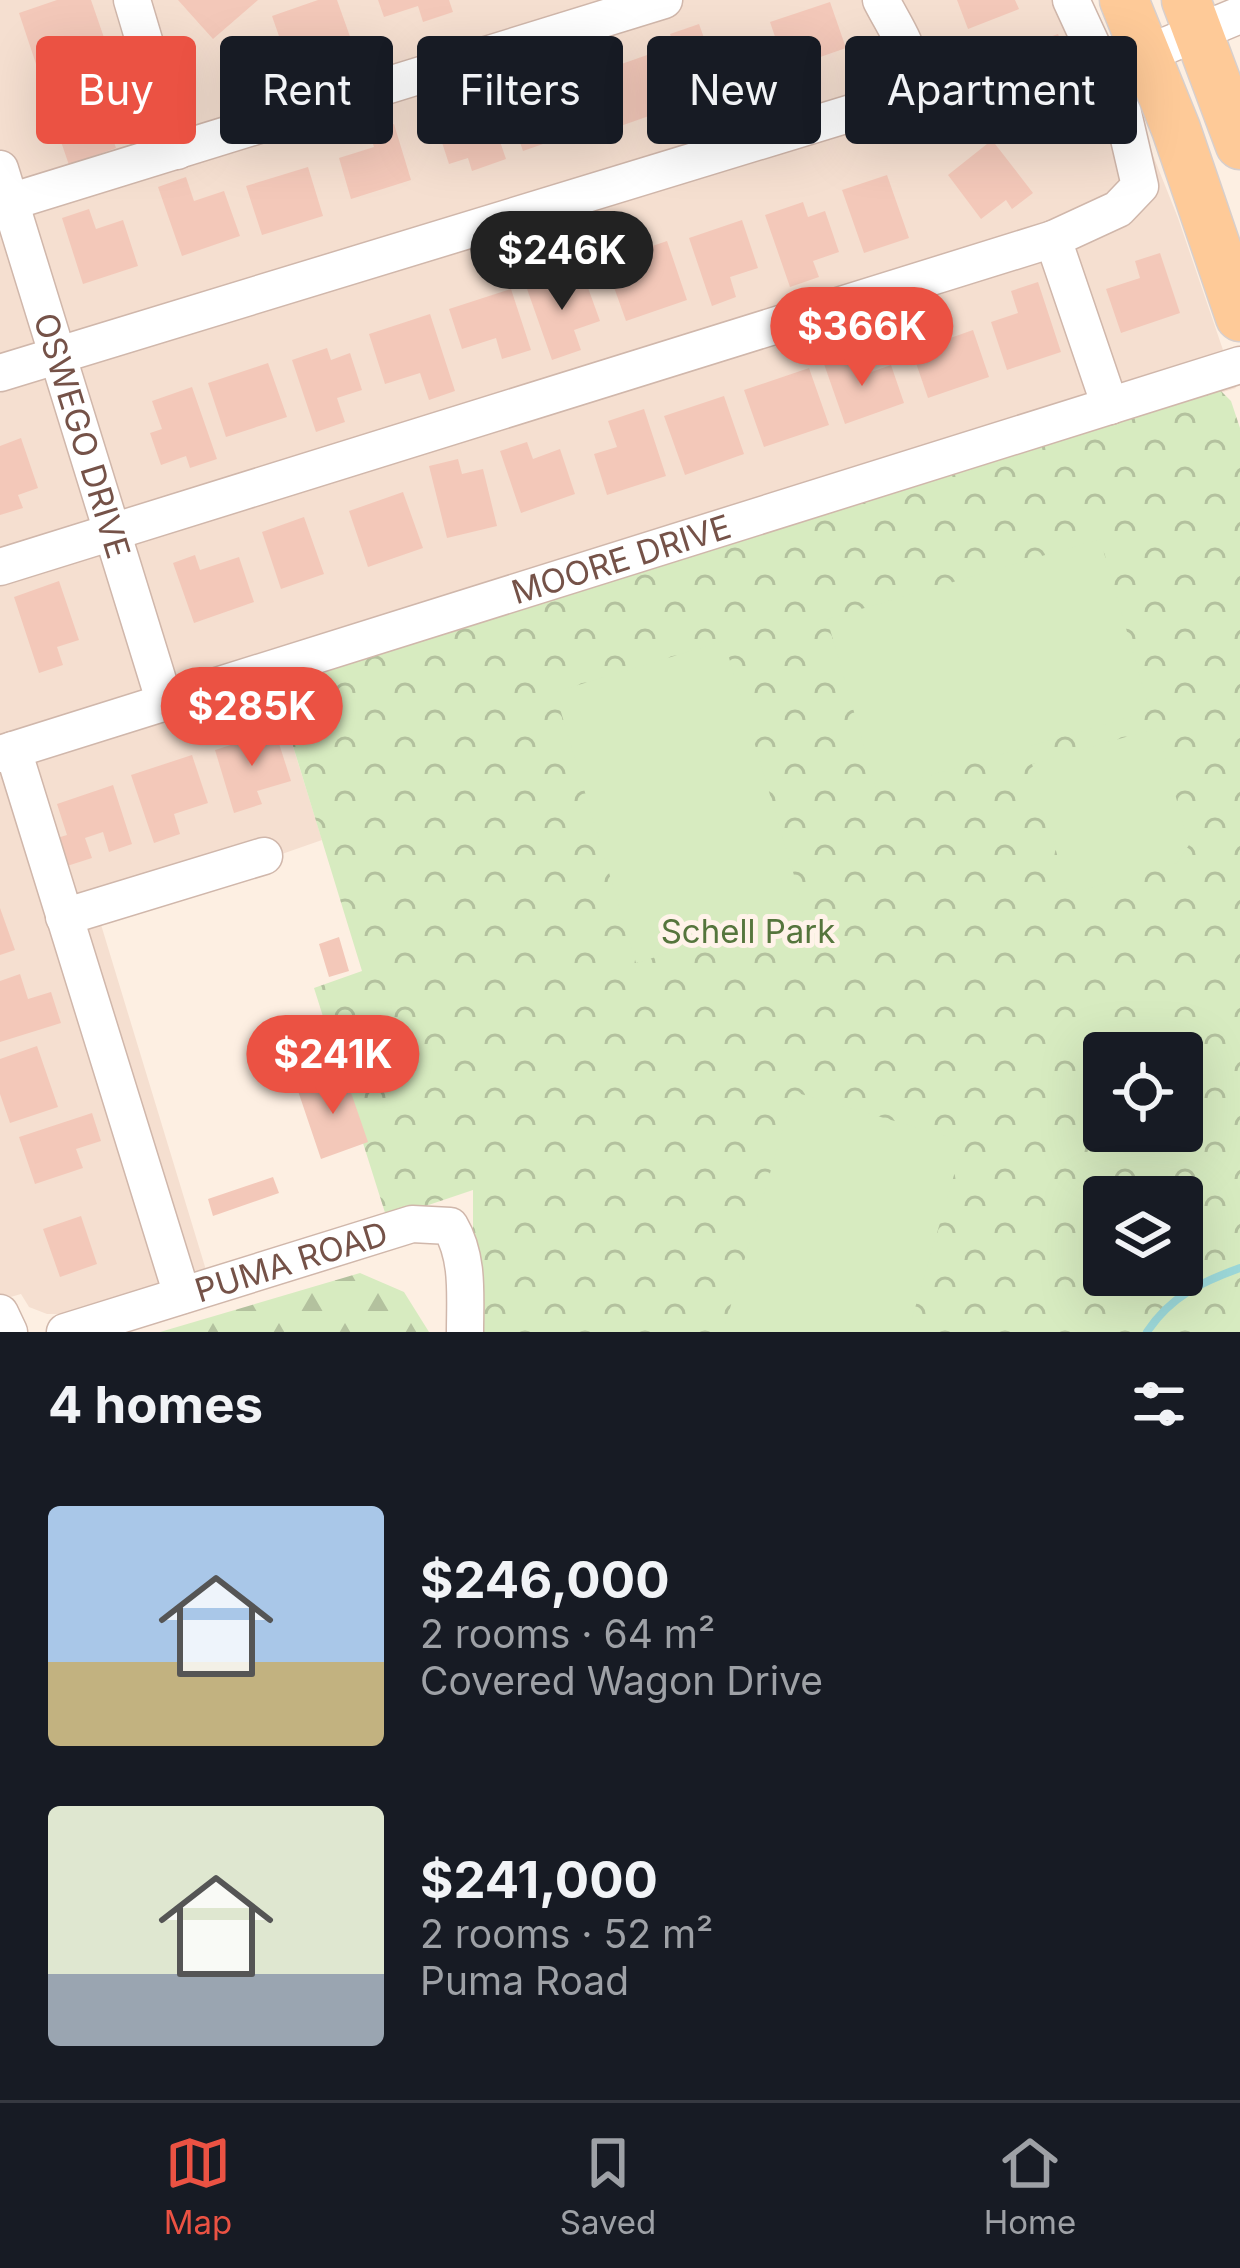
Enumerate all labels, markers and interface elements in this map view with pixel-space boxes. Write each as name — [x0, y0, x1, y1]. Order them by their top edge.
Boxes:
chip: Buy — [36, 36, 196, 144]
chip: Rent — [220, 36, 393, 144]
chip: Filters — [417, 36, 623, 144]
chip: New — [647, 36, 821, 144]
chip: Apartment — [845, 36, 1137, 144]
pin: $246K — [478, 211, 646, 313]
text: $246K — [497, 226, 627, 273]
pin: $366K — [778, 287, 946, 389]
text: $366K — [797, 302, 927, 349]
street label: OSWEGO DRIVE — [26, 308, 139, 563]
street label: MOORE DRIVE — [507, 506, 736, 612]
pin: $285K — [168, 667, 336, 769]
text: $285K — [188, 682, 316, 729]
park label: Schell Park — [661, 911, 835, 951]
pin: $241K — [249, 1015, 417, 1117]
text: $241K — [273, 1030, 393, 1077]
map controls — [1083, 1032, 1203, 1296]
button: locate — [1083, 1032, 1203, 1152]
button: layers — [1083, 1176, 1203, 1296]
street label: PUMA ROAD — [190, 1213, 392, 1310]
icon: filters — [1126, 1371, 1192, 1437]
text: 4 homes — [48, 1374, 263, 1435]
text: $246,000 — [420, 1549, 670, 1610]
icon: home — [144, 1554, 288, 1698]
text: 2 rooms · 64 m² — [420, 1610, 715, 1657]
text: Covered Wagon Drive — [420, 1657, 823, 1704]
text: $241,000 — [420, 1849, 658, 1910]
icon: home — [144, 1854, 288, 1998]
text: 2 rooms · 52 m² — [420, 1910, 713, 1957]
text: Puma Road — [420, 1957, 629, 2004]
tab: Map — [164, 2130, 232, 2242]
tab: Saved — [560, 2130, 656, 2242]
tab: Home — [984, 2130, 1076, 2242]

